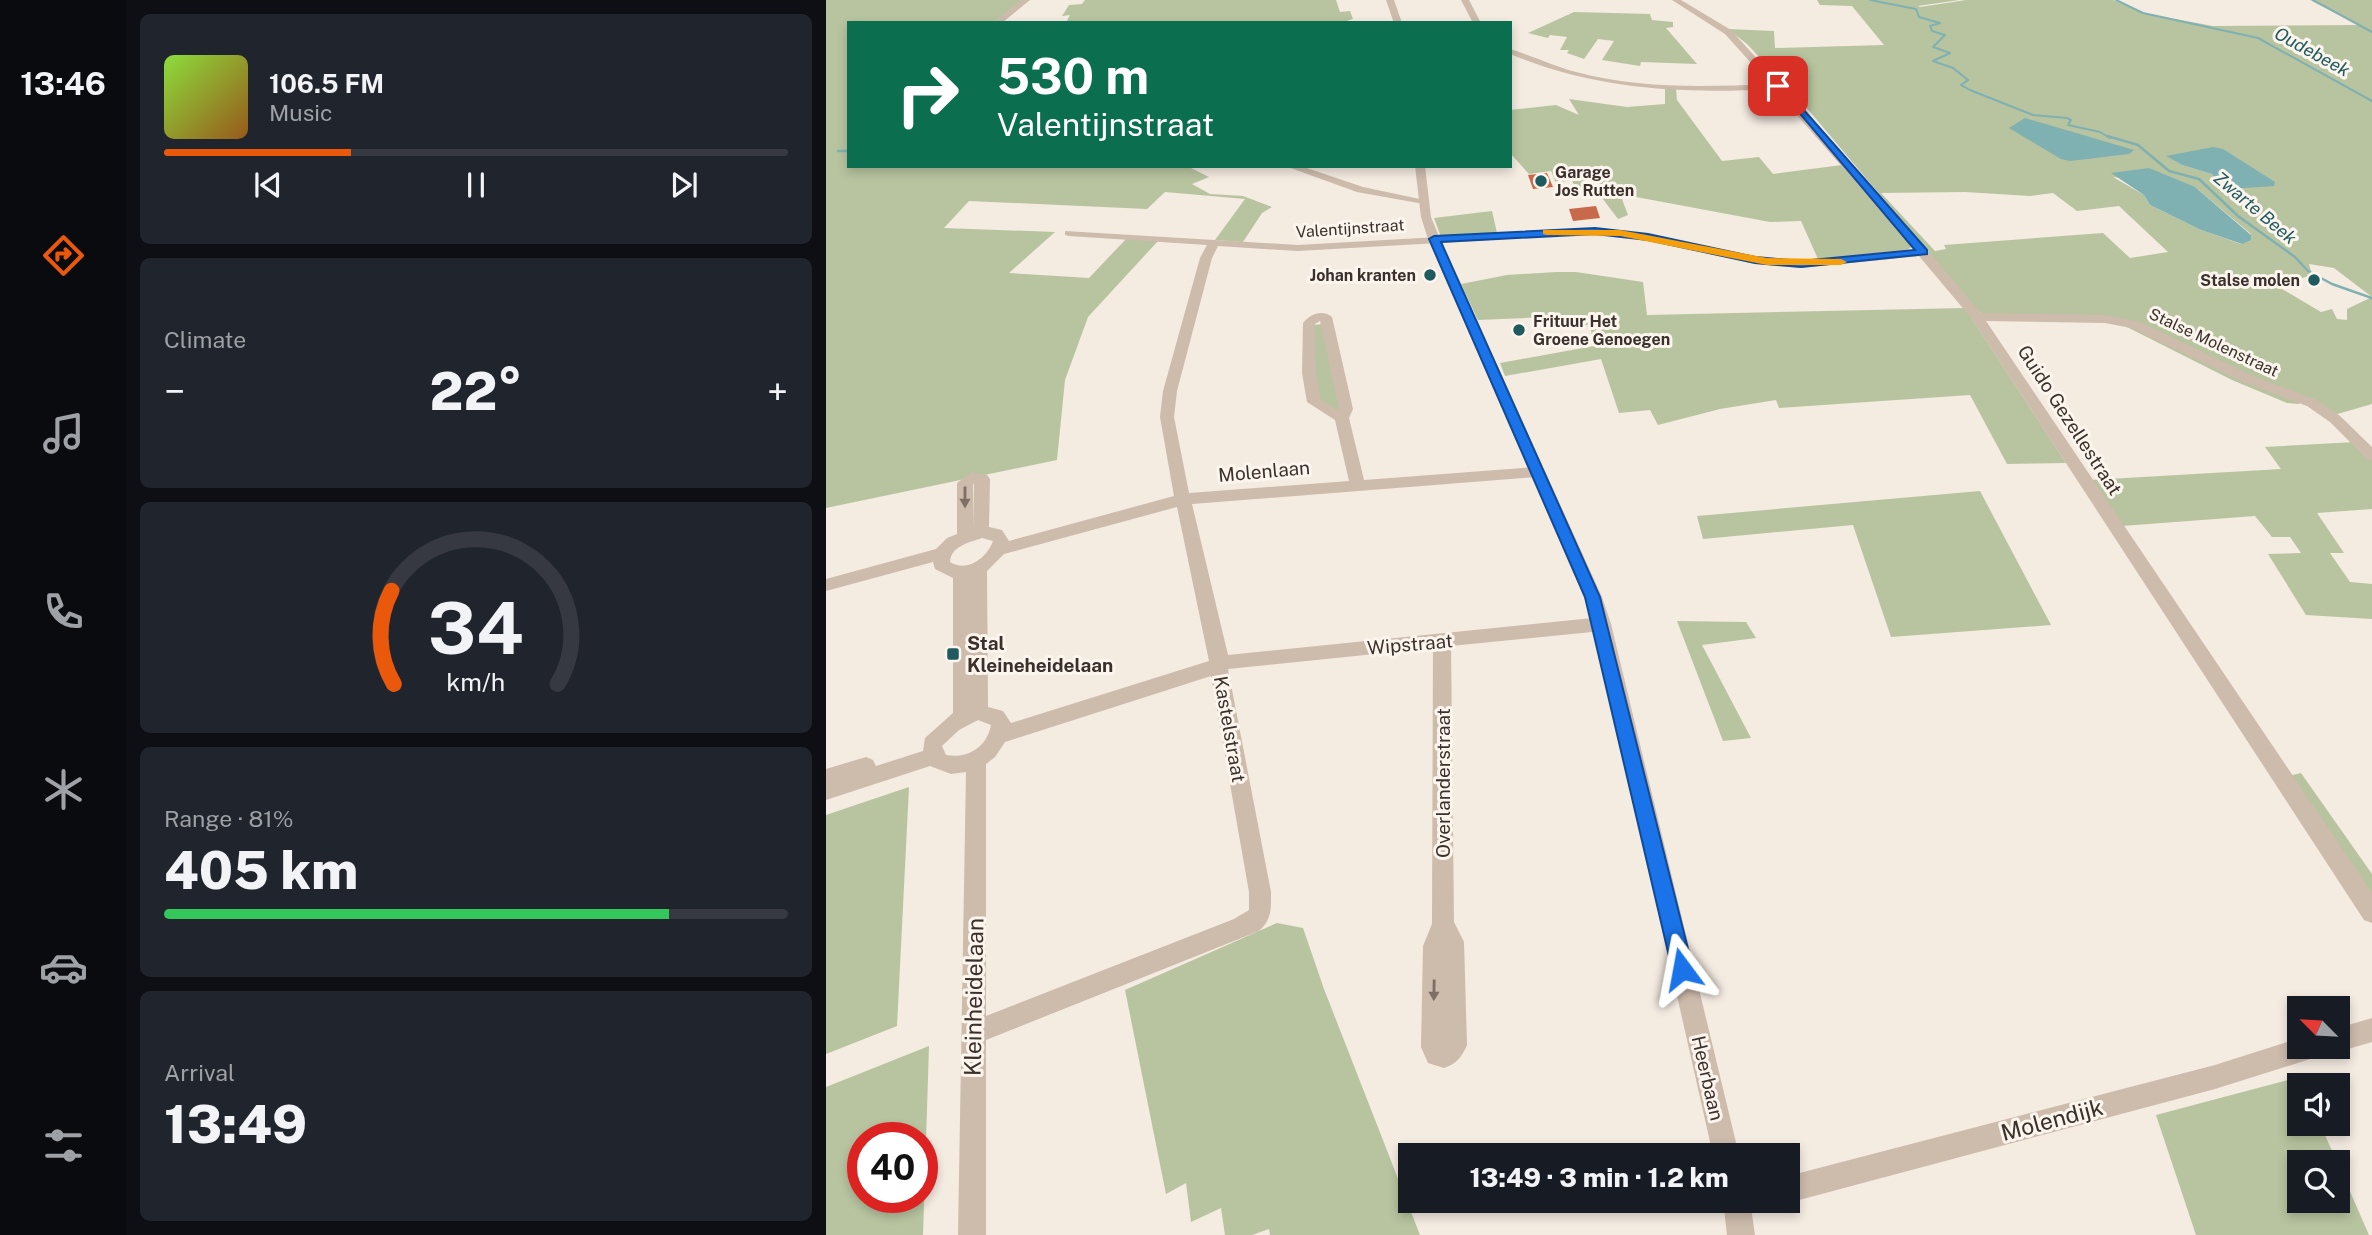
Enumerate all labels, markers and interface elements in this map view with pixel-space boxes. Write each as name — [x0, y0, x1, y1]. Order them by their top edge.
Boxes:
water label: Oudebeek — [2271, 22, 2354, 81]
text: 530 m — [997, 47, 1149, 105]
icon: right — [882, 49, 973, 140]
pin — [1748, 56, 1808, 116]
text: 13:46 — [20, 65, 106, 102]
icon: arrive — [1759, 67, 1797, 105]
text: 106.5 FM — [269, 68, 384, 99]
text: Music — [269, 99, 333, 126]
text: Valentijnstraat — [997, 106, 1214, 143]
place label: Garage Jos Rutten — [1555, 163, 1634, 200]
icon: previous — [249, 166, 287, 204]
icon: pause — [457, 166, 495, 204]
icon: next — [665, 166, 703, 204]
water label: Zwarte Beek — [2210, 167, 2301, 248]
marker: Garage Jos Rutten — [1533, 173, 1549, 189]
street label: Valentijnstraat — [1295, 215, 1405, 242]
icon: directions — [39, 231, 88, 280]
place label: Johan kranten — [1310, 266, 1416, 285]
marker: Johan kranten — [1422, 267, 1438, 283]
place label: Stalse molen — [2200, 271, 2300, 290]
marker: Stalse molen — [2306, 272, 2322, 288]
street label: Stalse Molenstraat — [2146, 304, 2281, 381]
place label: Frituur Het Groene Genoegen — [1533, 312, 1670, 349]
marker: Frituur Het Groene Genoegen — [1511, 322, 1527, 338]
text: Climate — [164, 326, 246, 353]
street label: Guido Gezellestraat — [2013, 341, 2127, 499]
text: 22° — [430, 361, 522, 422]
text: − — [164, 369, 185, 414]
text: + — [767, 369, 788, 414]
icon: music — [39, 409, 88, 458]
street label: Molenlaan — [1217, 456, 1311, 486]
one-way arrow — [959, 487, 971, 509]
text: 34 — [428, 585, 524, 670]
icon: phone — [39, 587, 88, 636]
street label: Wipstraat — [1366, 629, 1454, 659]
place label: Stal Kleineheidelaan — [967, 632, 1113, 676]
marker: Stal Kleineheidelaan — [945, 646, 961, 662]
text: km/h — [447, 666, 505, 696]
street label: Kastelstraat — [1210, 674, 1250, 784]
street label: Overlanderstraat — [1432, 708, 1454, 858]
icon: climate — [39, 765, 88, 814]
text: Range · 81% — [164, 805, 293, 832]
text: 405 km — [164, 840, 358, 901]
street label: Kleinheidelaan — [959, 918, 988, 1076]
position arrow — [1645, 932, 1719, 1006]
icon: car — [39, 943, 88, 992]
one-way arrow — [1428, 979, 1439, 1001]
north arrow — [2287, 996, 2350, 1059]
map controls — [2287, 996, 2350, 1213]
street label: Heerbaan — [1688, 1033, 1728, 1123]
text: Arrival — [164, 1059, 235, 1086]
button: sound — [2287, 1073, 2350, 1136]
street label: Molendijk — [1998, 1093, 2106, 1146]
text: 13:49 — [164, 1094, 307, 1155]
icon: filters — [39, 1121, 88, 1170]
speed limit sign: 40 — [847, 1122, 938, 1213]
button: search — [2287, 1150, 2350, 1213]
text: 13:49 · 3 min · 1.2 km — [1469, 1162, 1729, 1193]

